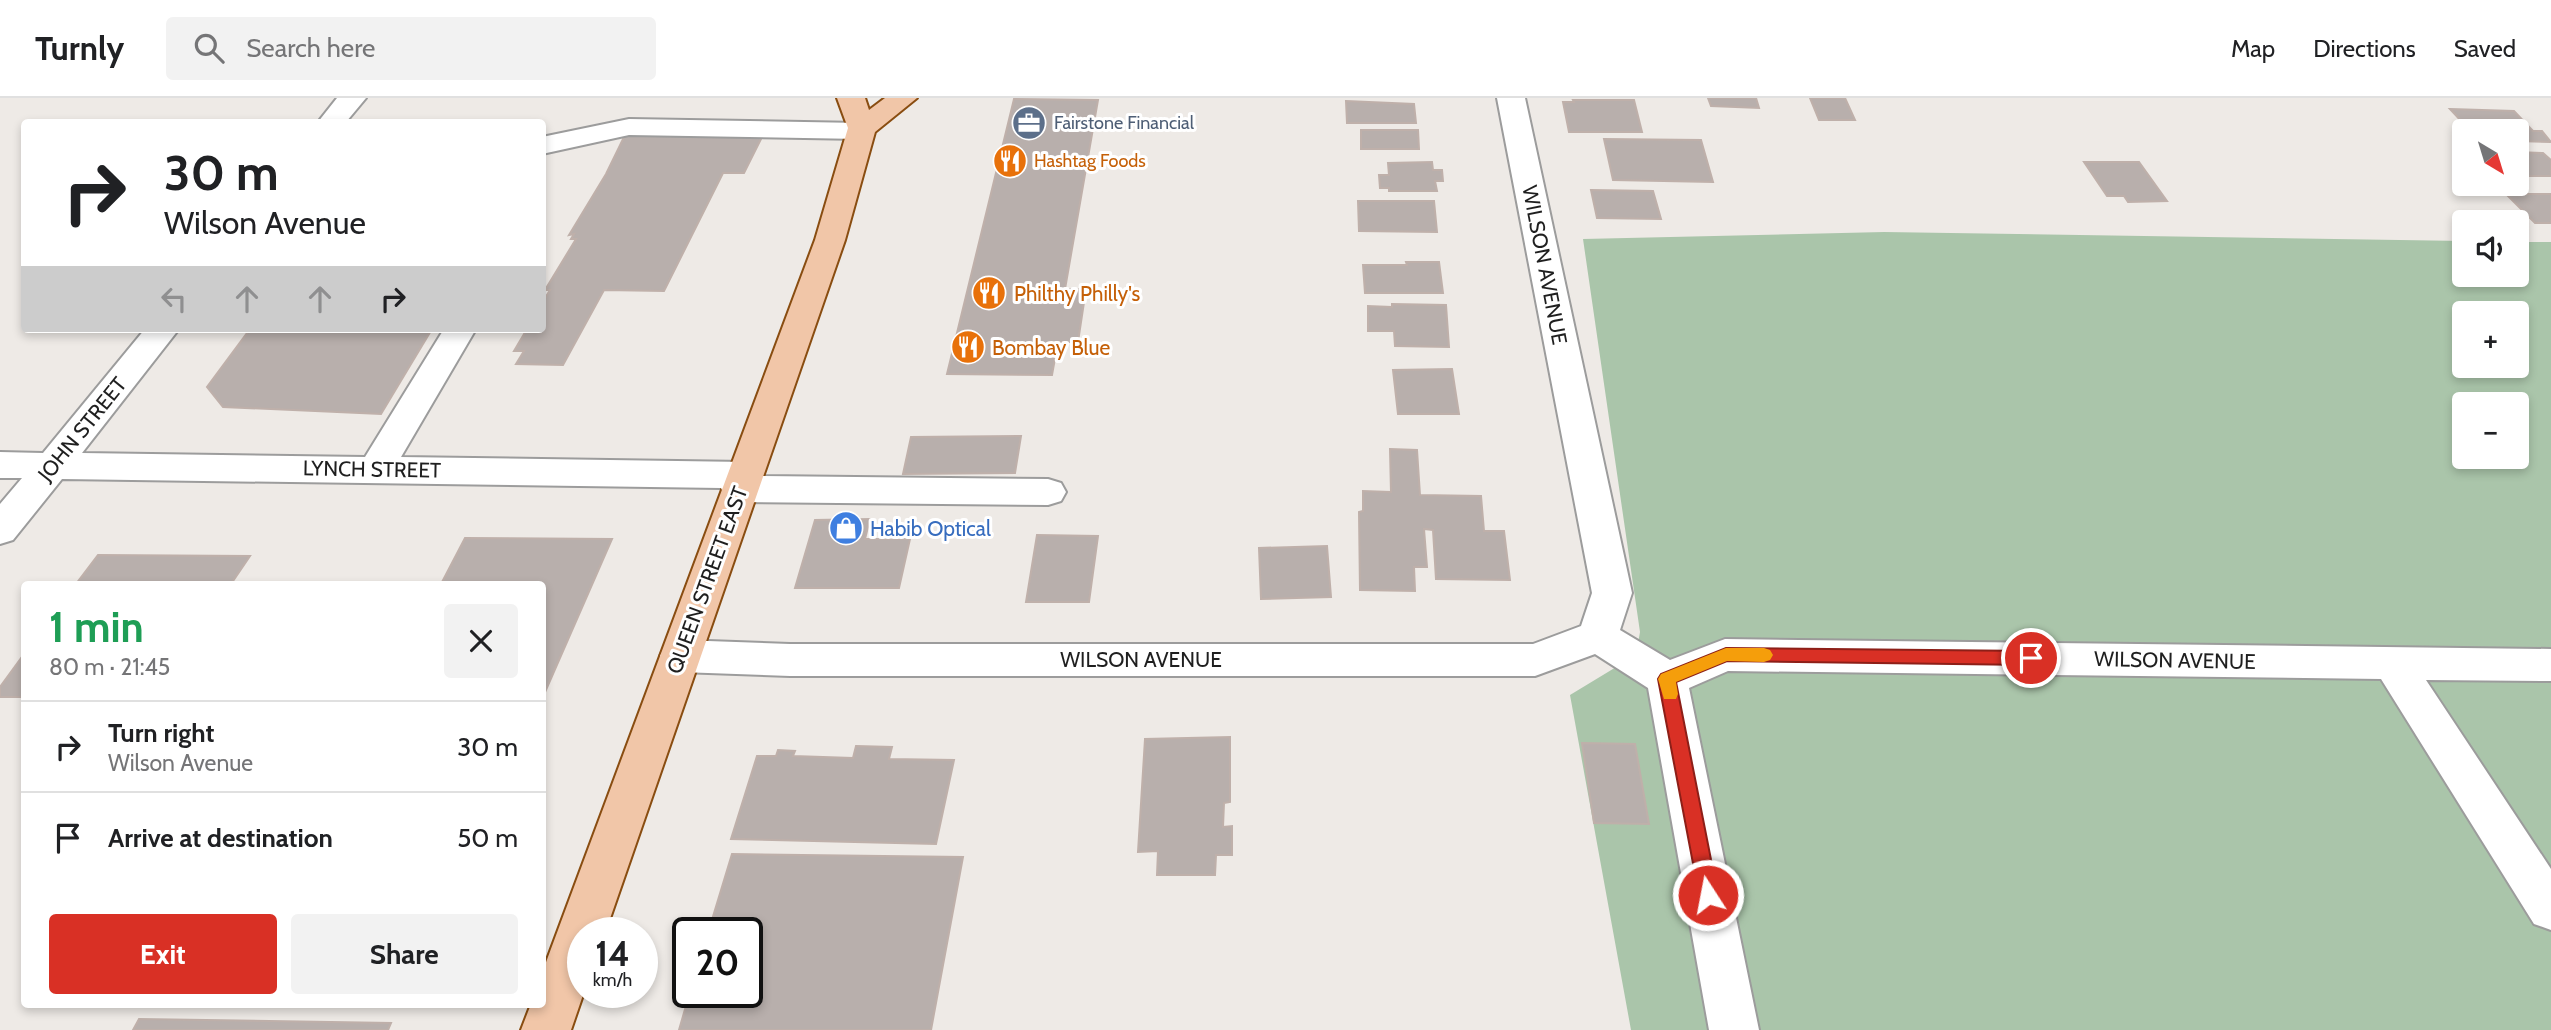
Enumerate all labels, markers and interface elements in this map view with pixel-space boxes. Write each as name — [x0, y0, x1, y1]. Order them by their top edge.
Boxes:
search box — [166, 17, 656, 80]
text: Turnly — [35, 28, 124, 68]
icon: search — [190, 29, 228, 67]
text: Search here — [246, 32, 375, 64]
text: Map — [2231, 34, 2275, 63]
text: Directions — [2313, 34, 2416, 63]
text: Saved — [2454, 34, 2516, 63]
office icon: Fairstone Financial — [1010, 104, 1048, 142]
place label: Fairstone Financial — [1054, 112, 1195, 134]
north arrow — [2452, 119, 2529, 196]
map controls — [2452, 119, 2529, 469]
restaurant icon: Hashtag Foods — [991, 142, 1029, 180]
text: 30 m — [164, 143, 279, 202]
icon: right — [49, 147, 140, 238]
place label: Hashtag Foods — [1034, 150, 1146, 172]
street label: WILSON AVENUE — [1517, 183, 1573, 347]
text: Wilson Avenue — [164, 203, 366, 242]
button: sound — [2452, 210, 2529, 287]
restaurant icon: Philthy Philly's — [970, 274, 1008, 312]
icon: left — [155, 280, 193, 318]
icon: ahead — [228, 280, 266, 318]
icon: ahead — [301, 280, 339, 318]
icon: right — [374, 280, 412, 318]
place label: Philthy Philly's — [1014, 281, 1141, 306]
button: + — [2452, 301, 2529, 378]
restaurant icon: Bombay Blue — [949, 328, 987, 366]
place label: Bombay Blue — [992, 335, 1111, 360]
street label: JOHN STREET — [32, 372, 132, 487]
button: − — [2452, 392, 2529, 469]
street label: LYNCH STREET — [303, 455, 441, 483]
street label: QUEEN STREET EAST — [661, 483, 753, 677]
shop icon: Habib Optical — [827, 509, 865, 547]
place label: Habib Optical — [870, 516, 991, 541]
text: 1 min — [49, 601, 144, 653]
button: close — [444, 604, 518, 678]
pin — [2001, 628, 2061, 688]
icon: arrive — [2012, 639, 2050, 677]
street label: WILSON AVENUE — [2094, 646, 2256, 674]
street label: WILSON AVENUE — [1060, 647, 1222, 672]
text: 80 m · 21:45 — [49, 653, 170, 681]
text: Turn right — [108, 717, 214, 749]
icon: right — [49, 728, 87, 766]
text: 30 m — [457, 731, 518, 763]
text: Wilson Avenue — [108, 749, 253, 777]
icon: arrive — [49, 819, 87, 857]
text: Arrive at destination — [108, 822, 333, 854]
text: 50 m — [457, 822, 518, 854]
position arrow — [1671, 858, 1745, 932]
button: Exit — [49, 914, 277, 994]
button: Share — [291, 914, 518, 994]
speed limit sign: 20 — [672, 917, 763, 1008]
text: 14 — [595, 932, 630, 975]
text: km/h — [593, 969, 632, 991]

